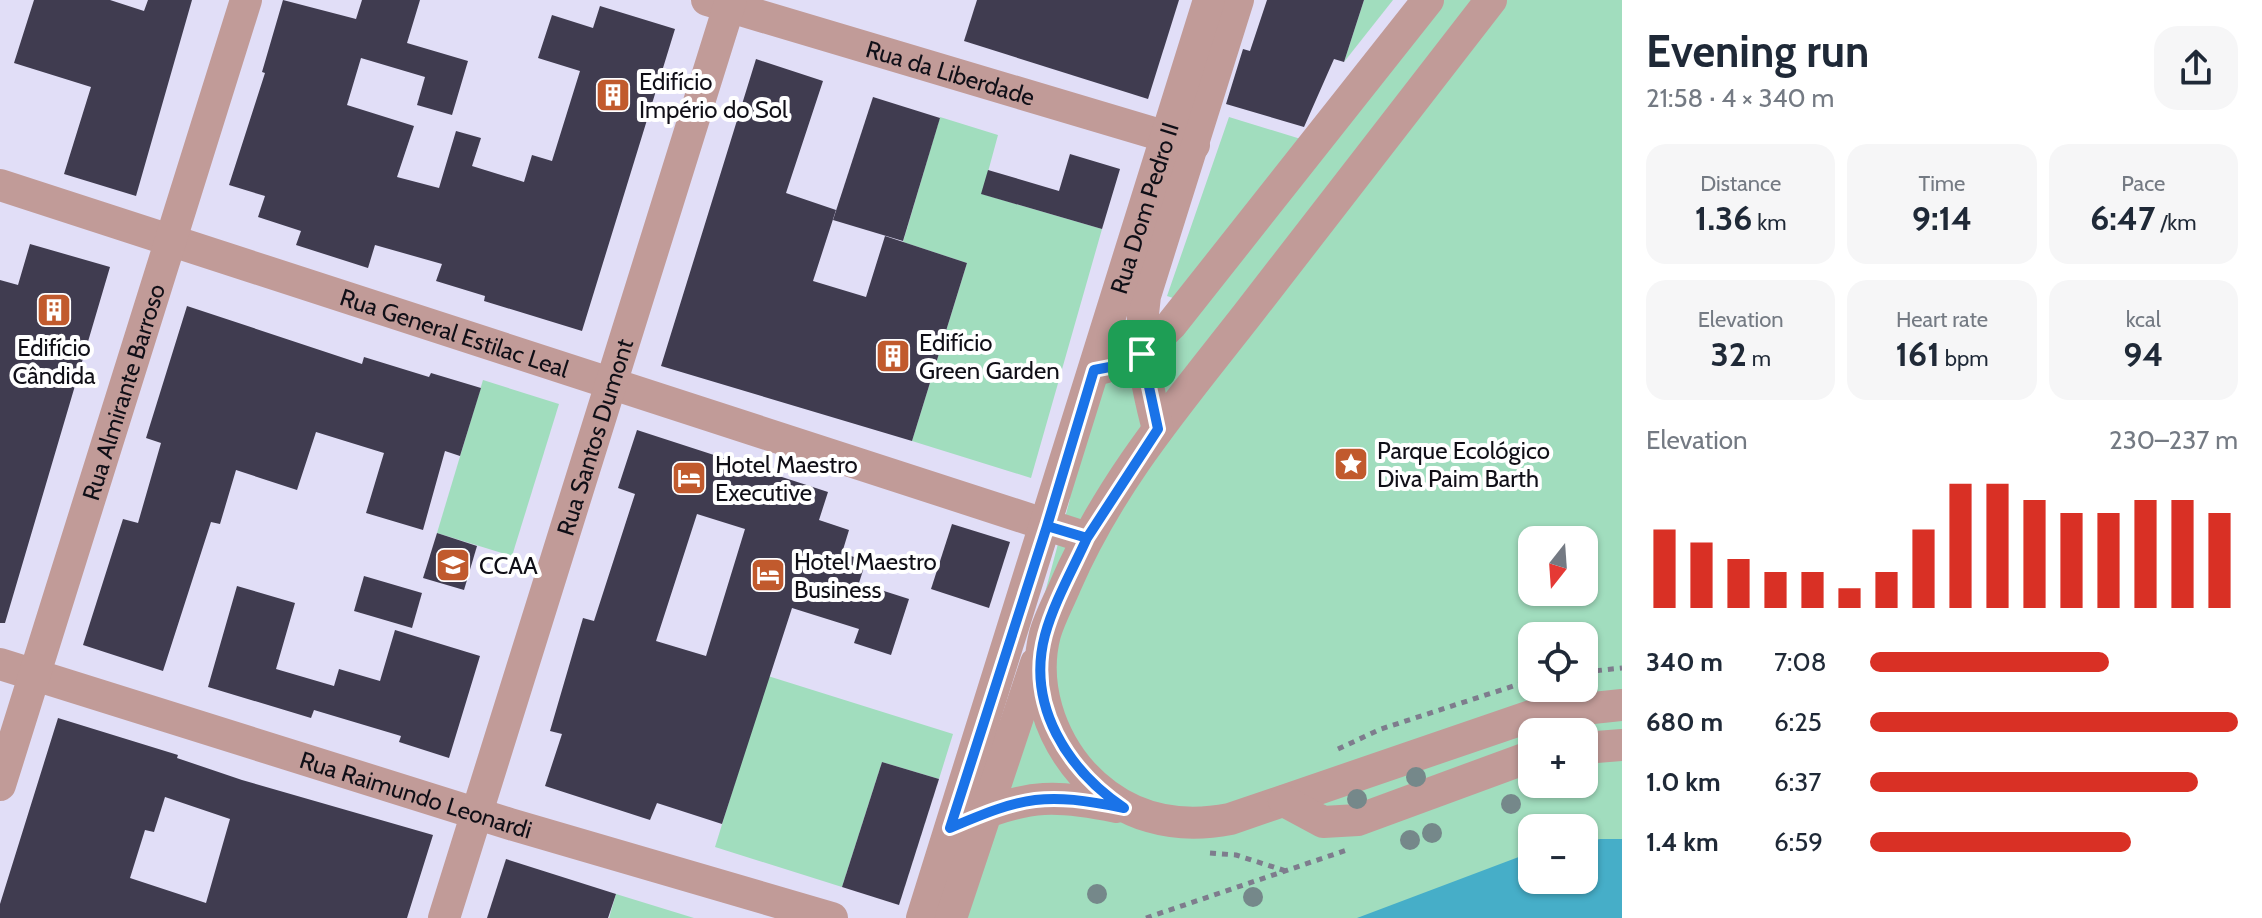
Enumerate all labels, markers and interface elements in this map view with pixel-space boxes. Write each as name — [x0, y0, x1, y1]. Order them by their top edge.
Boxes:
text: Evening run — [1646, 25, 1869, 78]
button: share — [2154, 26, 2238, 110]
street label: Rua da Liberdade — [863, 34, 1038, 111]
place label: Edifício Império do Sol — [639, 67, 788, 124]
building icon: Edifício Império do Sol — [594, 76, 632, 114]
text: 21:58 · 4 × 340 m — [1646, 82, 1834, 114]
street label: Rua Dom Pedro II — [1104, 119, 1184, 297]
text: Distance — [1700, 170, 1781, 197]
text: Time — [1919, 170, 1965, 197]
text: Pace — [2121, 170, 2165, 197]
text: 1.36 — [1695, 197, 1752, 239]
text: 9:14 — [1912, 197, 1972, 239]
text: 6:47 — [2090, 197, 2155, 239]
text: km — [1752, 209, 1786, 236]
text: /km — [2155, 209, 2196, 236]
street label: Rua Almirante Barroso — [76, 280, 171, 504]
street label: Rua General Estilac Leal — [337, 282, 573, 383]
building icon: Edifício Cândida — [35, 291, 73, 329]
text: Elevation — [1698, 306, 1784, 333]
text: Heart rate — [1896, 306, 1988, 333]
text: kcal — [2126, 306, 2161, 333]
pin — [1108, 320, 1176, 388]
place label: Edifício Green Garden — [919, 328, 1060, 385]
icon: arrive — [1120, 332, 1164, 376]
place label: Edifício Cândida — [13, 333, 96, 390]
text: 32 — [1710, 333, 1747, 375]
text: 161 — [1896, 333, 1940, 375]
text: 94 — [2123, 333, 2163, 375]
street label: Rua Santos Dumont — [550, 335, 639, 539]
building icon: Edifício Green Garden — [874, 337, 912, 375]
text: m — [1747, 345, 1771, 372]
text: bpm — [1940, 345, 1988, 372]
text: Elevation — [1646, 424, 1748, 456]
text: 230–237 m — [2109, 424, 2238, 456]
place label: Parque Ecológico Diva Paim Barth — [1377, 436, 1550, 493]
place icon: Parque Ecológico Diva Paim Barth — [1332, 445, 1370, 483]
place label: Hotel Maestro Executive — [715, 450, 858, 507]
hotel icon: Hotel Maestro Executive — [670, 459, 708, 497]
north arrow — [1518, 526, 1598, 606]
map controls — [1518, 526, 1598, 894]
school or university icon: CCAA — [434, 546, 472, 584]
place label: Hotel Maestro Business — [794, 547, 937, 604]
place label: CCAA — [479, 551, 538, 580]
hotel icon: Hotel Maestro Business — [749, 556, 787, 594]
button: locate — [1518, 622, 1598, 702]
text: 340 m — [1646, 646, 1723, 678]
text: 7:08 — [1774, 646, 1826, 678]
text: 680 m — [1646, 706, 1723, 738]
text: 6:25 — [1774, 706, 1822, 738]
button: + — [1518, 718, 1598, 798]
street label: Rua Raimundo Leonardi — [296, 745, 535, 844]
text: 1.0 km — [1646, 766, 1721, 798]
text: 6:37 — [1774, 766, 1821, 798]
button: − — [1518, 814, 1598, 894]
text: 1.4 km — [1646, 826, 1719, 858]
text: 6:59 — [1774, 826, 1823, 858]

